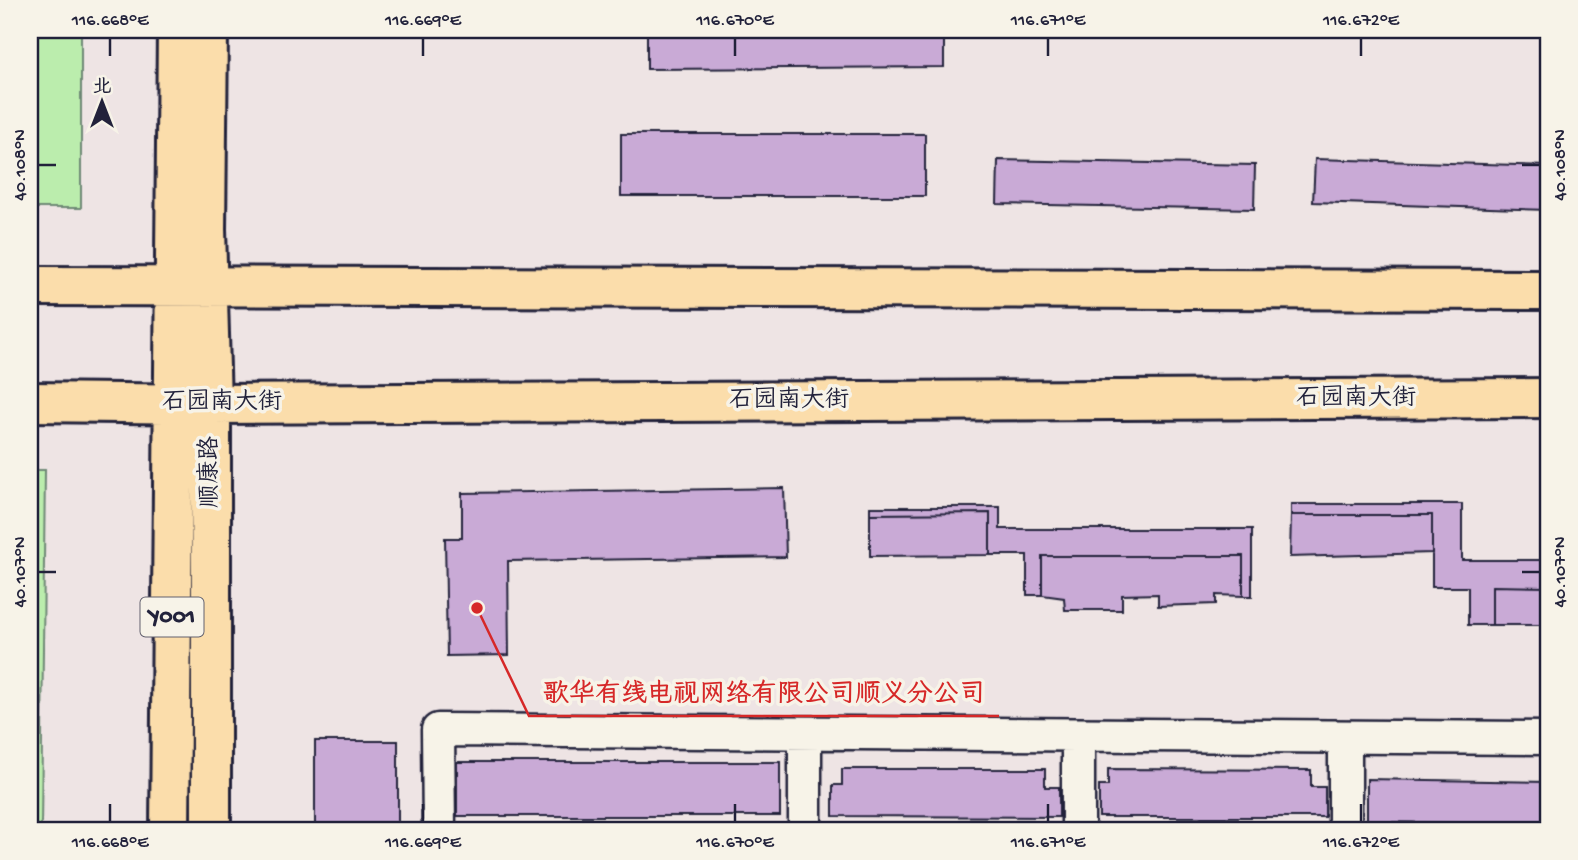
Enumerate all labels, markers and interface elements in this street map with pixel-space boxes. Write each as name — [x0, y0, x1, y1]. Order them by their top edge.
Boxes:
text: 116.668°E — [71, 11, 149, 32]
text: 116.669°E — [384, 11, 462, 32]
text: 116.670°E — [695, 11, 774, 32]
text: 116.671°E — [1010, 11, 1086, 32]
text: 116.672°E — [1322, 11, 1400, 32]
north arrow — [66, 66, 136, 136]
text: 北 — [92, 77, 112, 100]
text: 40.108°N — [11, 129, 32, 201]
text: 40.108°N — [1551, 129, 1572, 201]
street label: 石园南大街 — [1296, 384, 1416, 414]
street label: 石园南大街 — [729, 386, 849, 416]
street label: 石园南大街 — [162, 388, 282, 418]
street label: 顺康路 — [195, 436, 226, 508]
text: 40.107°N — [11, 536, 32, 608]
text: 40.107°N — [1551, 536, 1572, 608]
road number: Y001 — [140, 597, 204, 636]
callout: 歌华有线电视网络有限公司顺义分公司 — [529, 669, 999, 716]
text: 歌华有线电视网络有限公司顺义分公司 — [543, 679, 985, 712]
text: 116.668°E — [71, 833, 149, 854]
text: 116.669°E — [384, 833, 462, 854]
text: 116.670°E — [695, 833, 774, 854]
text: 116.671°E — [1010, 833, 1086, 854]
text: 116.672°E — [1322, 833, 1400, 854]

